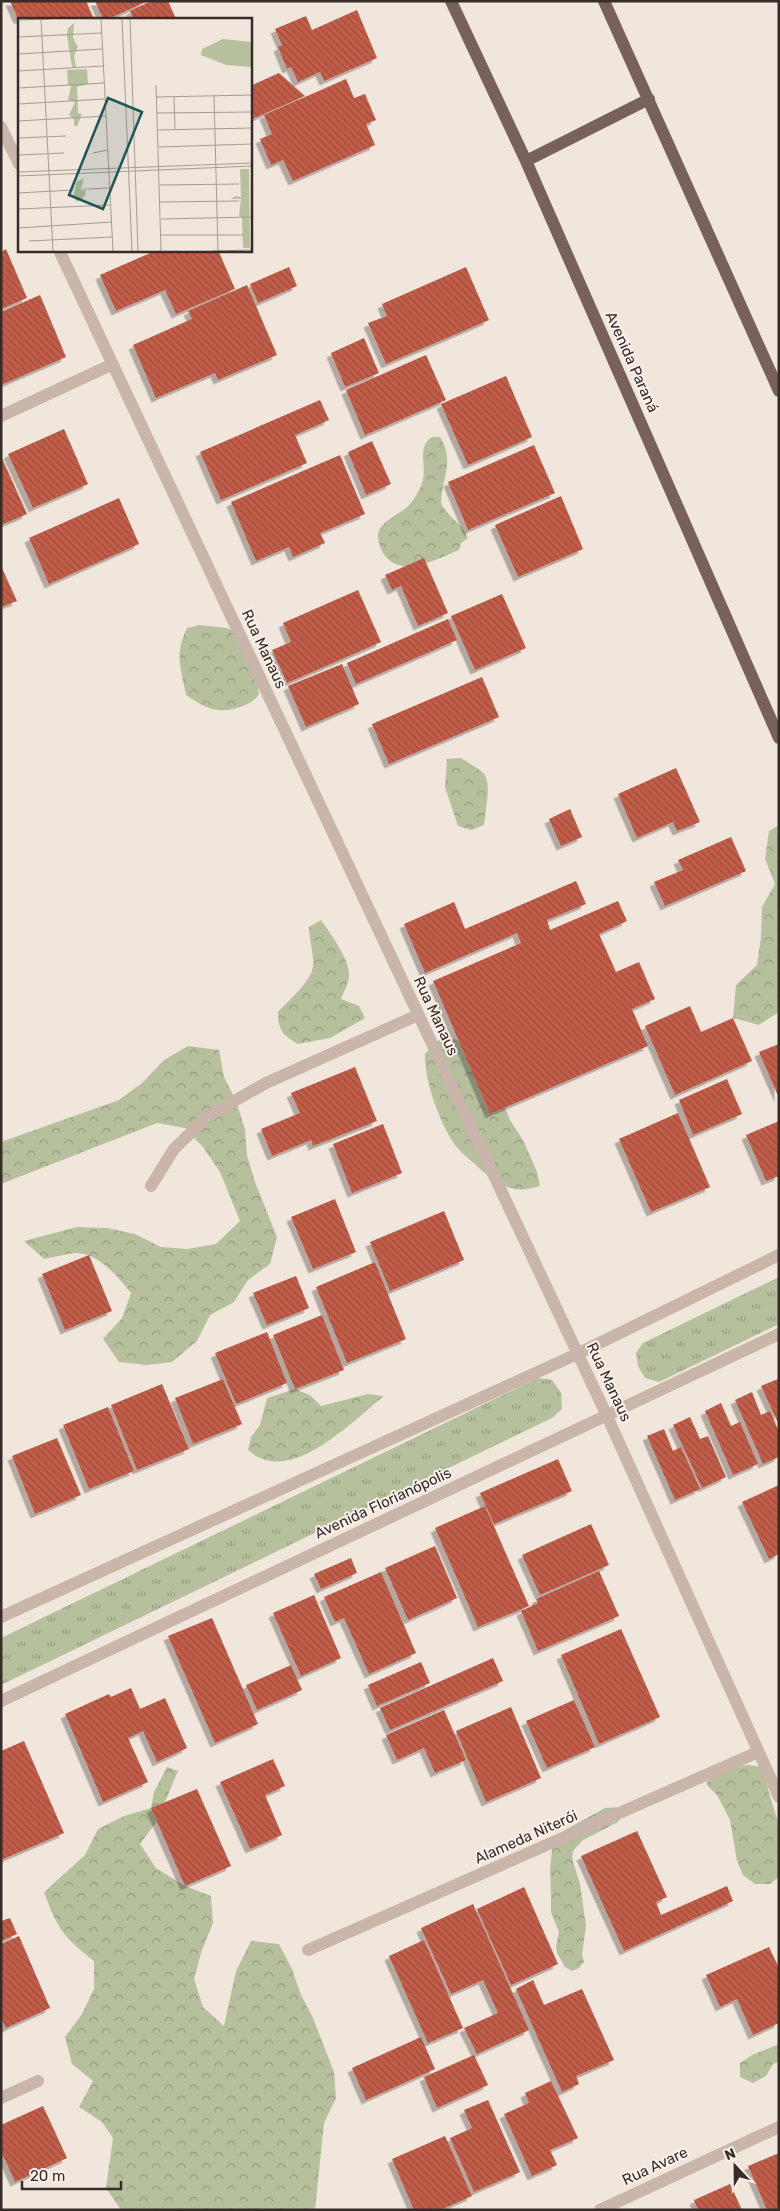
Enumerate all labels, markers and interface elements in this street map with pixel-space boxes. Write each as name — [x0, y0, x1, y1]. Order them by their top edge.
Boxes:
inset map — [18, 18, 251, 251]
street label: Avenida Paraná — [602, 309, 662, 415]
street label: Rua Manaus — [238, 607, 290, 692]
street label: Rua Manaus — [410, 974, 462, 1059]
street label: Rua Manaus — [583, 1340, 635, 1425]
street label: Avenida Florianópolis — [312, 1463, 454, 1543]
street label: Alameda Niterói — [472, 1806, 580, 1868]
north arrow — [710, 2141, 760, 2191]
street label: Rua Avare — [619, 2143, 691, 2189]
text: N — [722, 2145, 738, 2164]
scale bar — [22, 2158, 121, 2190]
text: 20 m — [30, 2167, 65, 2185]

